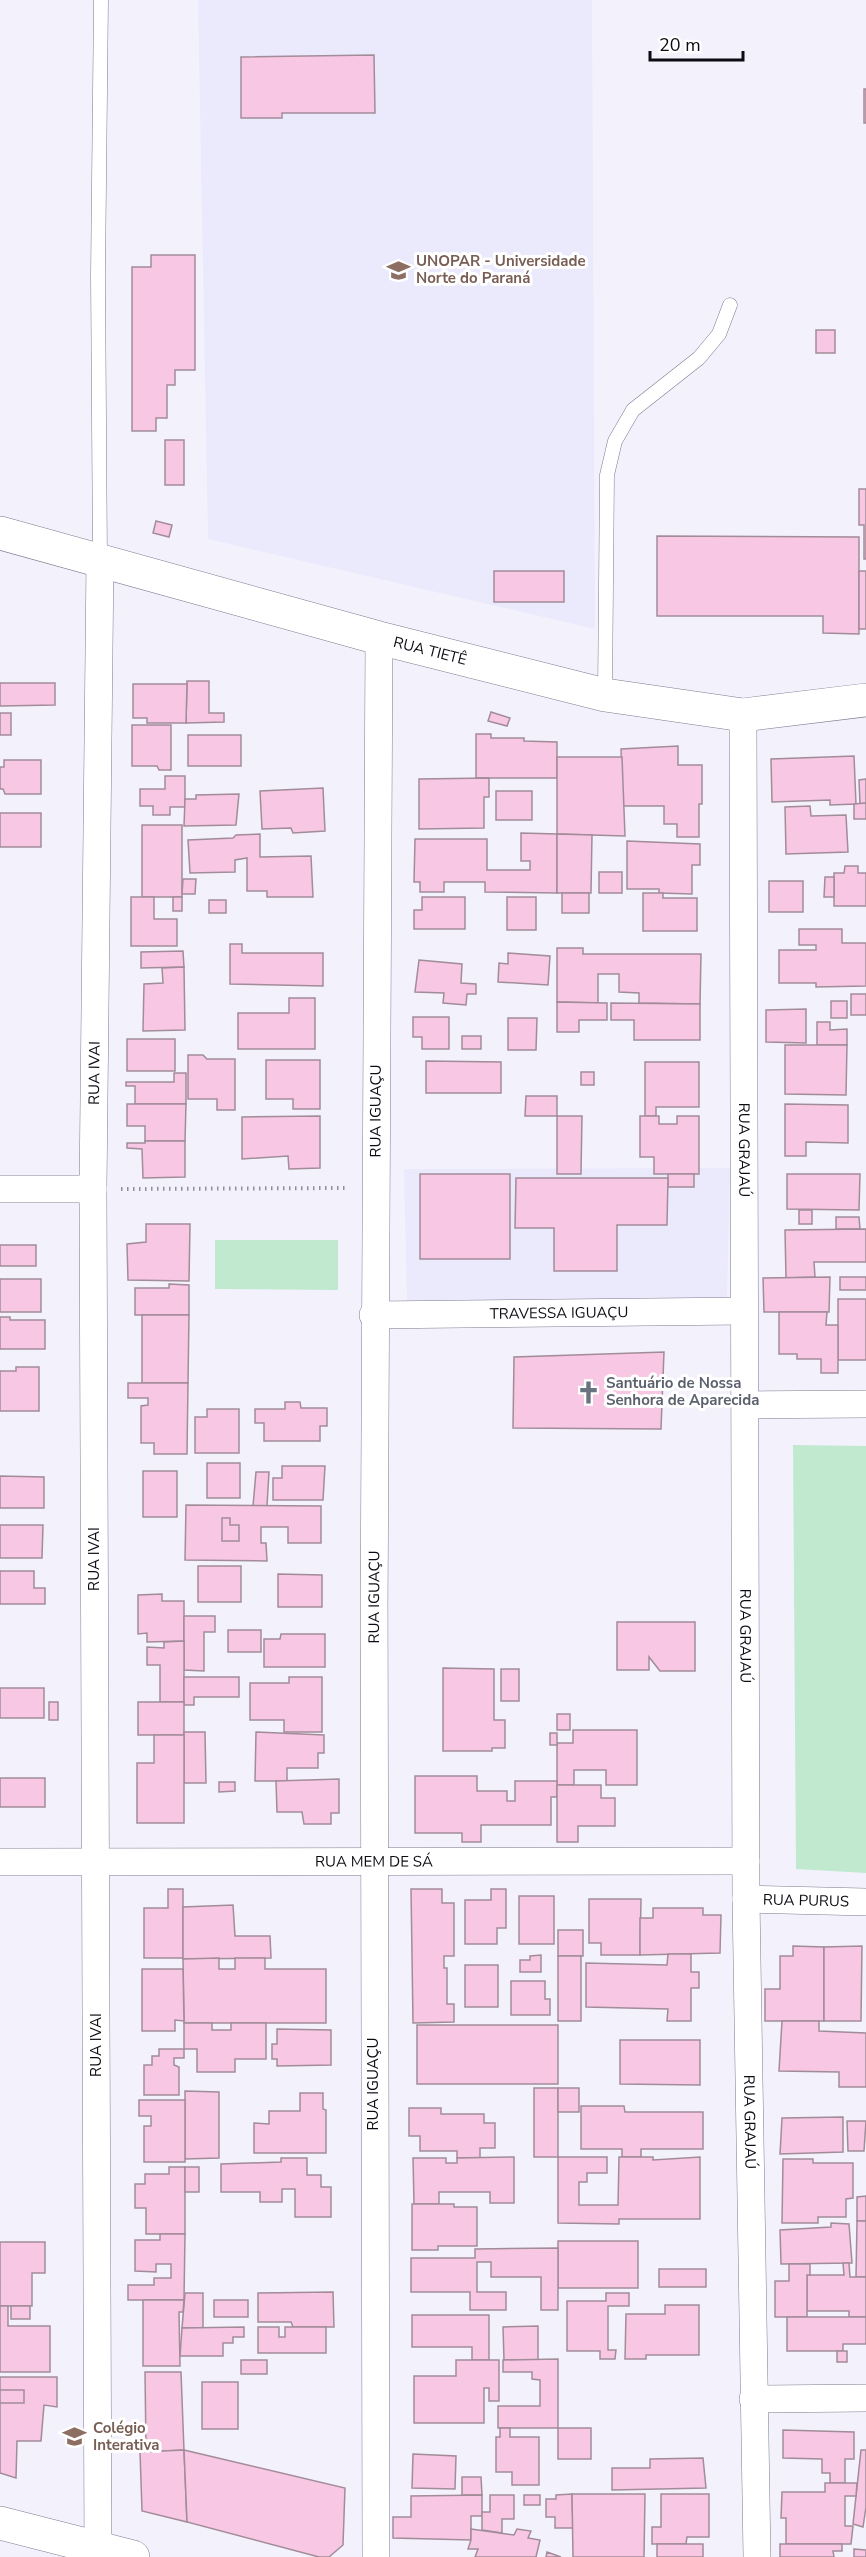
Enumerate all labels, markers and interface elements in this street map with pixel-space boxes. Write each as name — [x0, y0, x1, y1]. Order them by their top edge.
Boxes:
scale bar — [650, 24, 743, 62]
text: 20 m — [659, 33, 701, 57]
place label: UNOPAR - Universidade Norte do Paraná — [416, 251, 586, 288]
school or university icon: UNOPAR - Universidade Norte do Paraná — [385, 257, 411, 283]
street label: RUA TIETÊ — [391, 632, 469, 670]
street label: RUA IVAI — [84, 1041, 105, 1105]
street label: RUA IGUAÇU — [365, 1064, 386, 1158]
street label: RUA GRAJAÚ — [734, 1103, 755, 1197]
street label: TRAVESSA IGUAÇU — [490, 1302, 628, 1324]
place label: Santuário de Nossa Senhora de Aparecida — [606, 1373, 759, 1410]
church icon: Santuário de Nossa Senhora de Aparecida — [575, 1379, 601, 1405]
street label: RUA IVAI — [84, 1527, 104, 1591]
street label: RUA IGUAÇU — [364, 1550, 384, 1644]
street label: RUA GRAJAÚ — [735, 1589, 756, 1683]
street label: RUA MEM DE SÁ — [315, 1851, 433, 1872]
street label: RUA PURUS — [763, 1889, 849, 1912]
street label: RUA IVAI — [86, 2013, 106, 2077]
street label: RUA IGUAÇU — [363, 2037, 383, 2131]
street label: RUA GRAJAÚ — [739, 2075, 762, 2169]
place label: Colégio Interativa — [93, 2418, 159, 2455]
school or university icon: Colégio Interativa — [62, 2424, 88, 2450]

